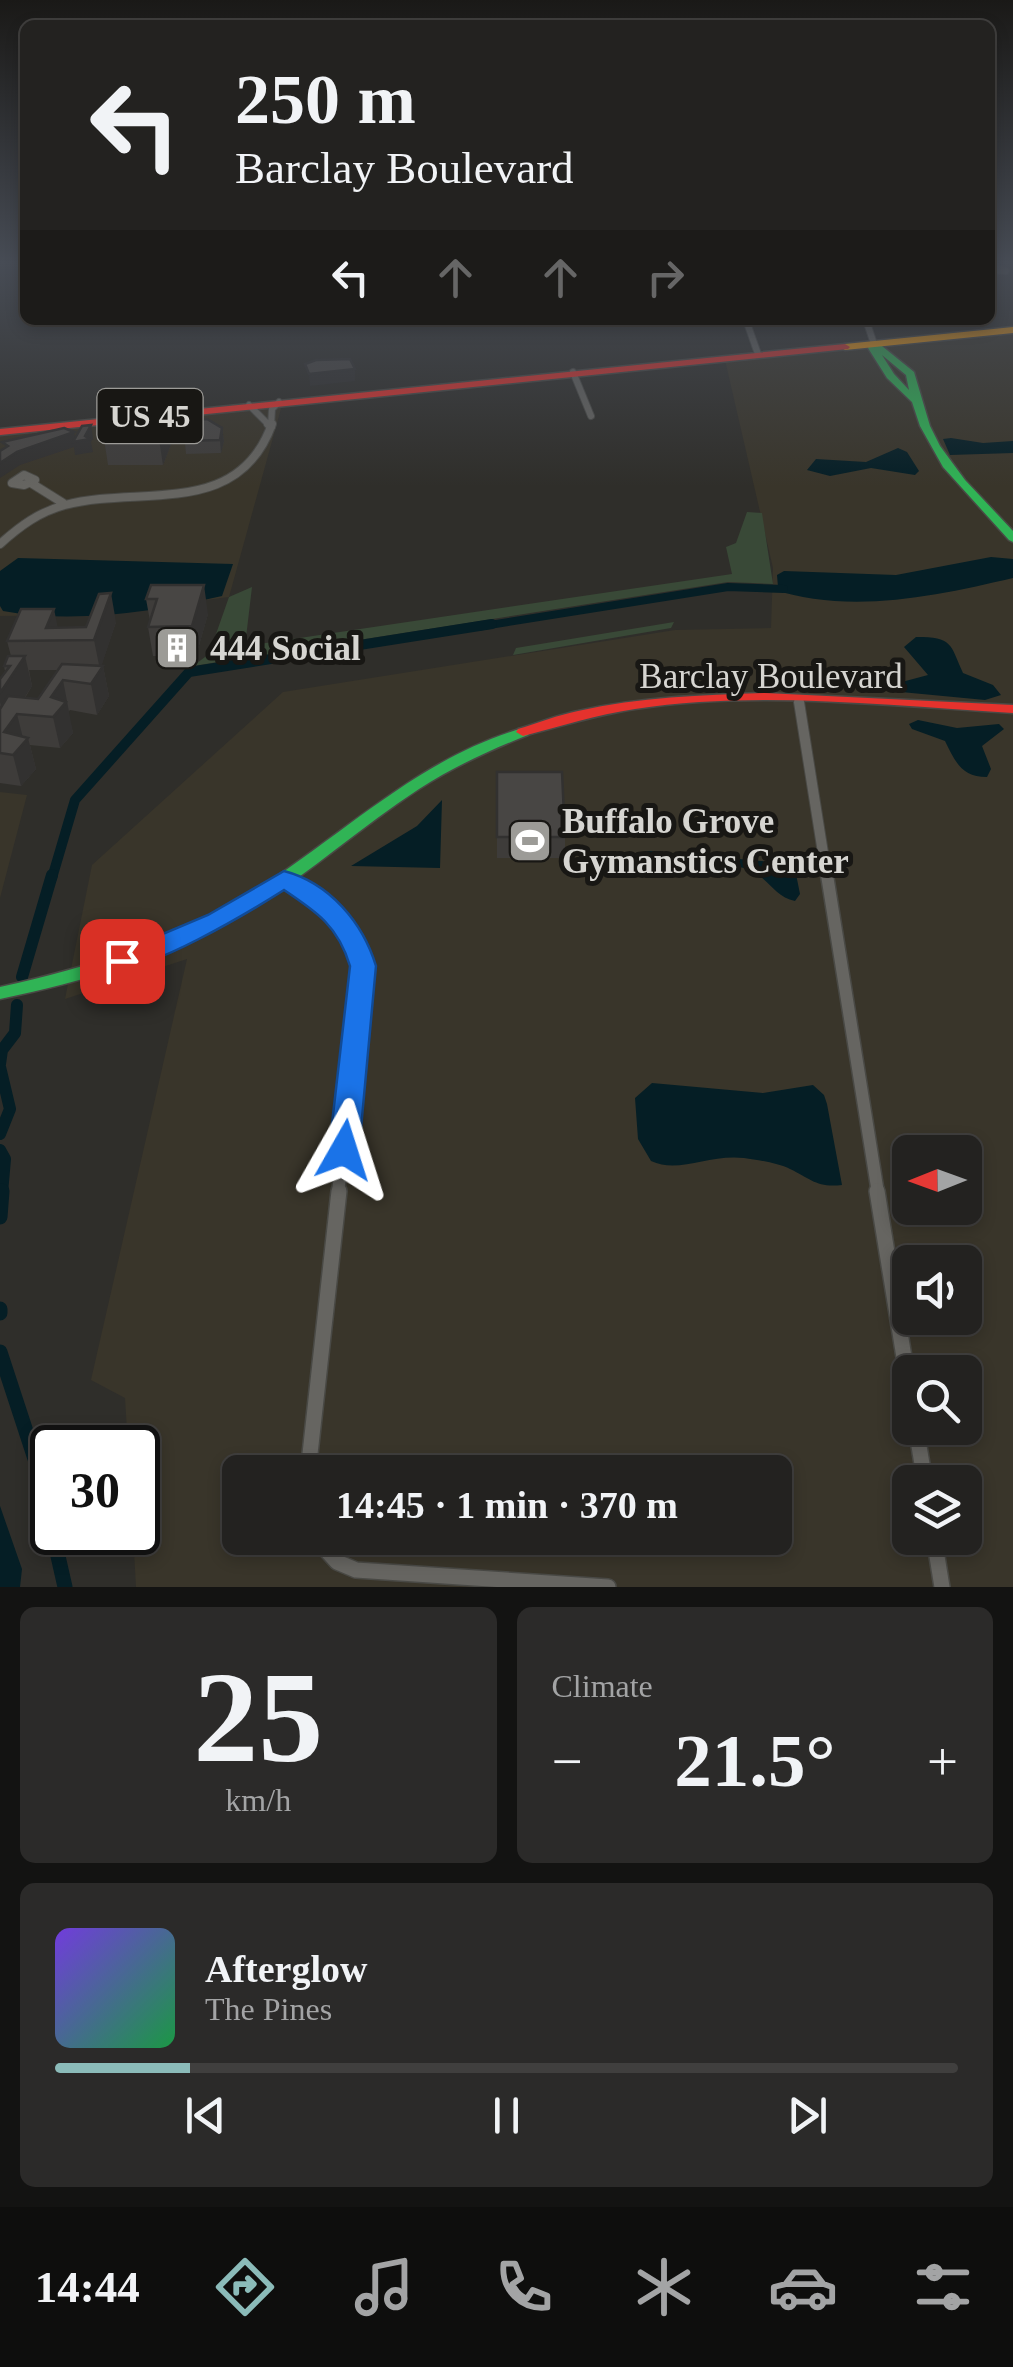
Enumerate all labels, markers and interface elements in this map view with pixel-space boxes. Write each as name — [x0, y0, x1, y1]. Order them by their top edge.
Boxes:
icon: left — [70, 60, 200, 190]
text: 250 m — [235, 61, 416, 138]
text: Barclay Boulevard — [235, 143, 574, 193]
icon: left — [323, 250, 378, 305]
icon: ahead — [428, 250, 483, 305]
icon: ahead — [533, 250, 588, 305]
icon: right — [638, 250, 693, 305]
road number: US 45 — [98, 389, 202, 443]
building icon: 444 Social — [154, 625, 200, 671]
place label: 444 Social — [210, 629, 361, 668]
street label: Barclay Boulevard — [639, 657, 903, 696]
place label: Buffalo Grove Gymanstics Center — [562, 802, 849, 881]
sports icon: Buffalo Grove Gymanstics Center — [507, 818, 553, 864]
pin — [80, 919, 165, 1004]
icon: arrive — [95, 934, 150, 989]
position arrow — [292, 1098, 396, 1202]
north arrow — [892, 1135, 982, 1225]
map controls — [892, 1135, 982, 1555]
button: sound — [892, 1245, 982, 1335]
button: search — [892, 1355, 982, 1445]
speed limit sign: 30 — [30, 1425, 160, 1555]
button: layers — [892, 1465, 982, 1555]
text: 14:45 · 1 min · 370 m — [336, 1484, 678, 1526]
text: 25 — [193, 1645, 323, 1789]
text: Climate — [552, 1668, 653, 1704]
text: 21.5° — [674, 1719, 835, 1802]
text: − — [552, 1731, 583, 1792]
text: + — [927, 1731, 958, 1792]
text: km/h — [225, 1782, 291, 1818]
text: Afterglow — [205, 1948, 367, 1990]
text: The Pines — [205, 1991, 332, 2027]
icon: previous — [178, 2088, 233, 2143]
icon: pause — [479, 2088, 534, 2143]
icon: next — [780, 2088, 835, 2143]
icon: directions — [210, 2252, 280, 2322]
icon: music — [349, 2252, 419, 2322]
icon: phone — [489, 2252, 559, 2322]
icon: climate — [629, 2252, 699, 2322]
icon: car — [768, 2252, 838, 2322]
icon: filters — [908, 2252, 978, 2322]
text: 14:44 — [35, 2262, 140, 2312]

